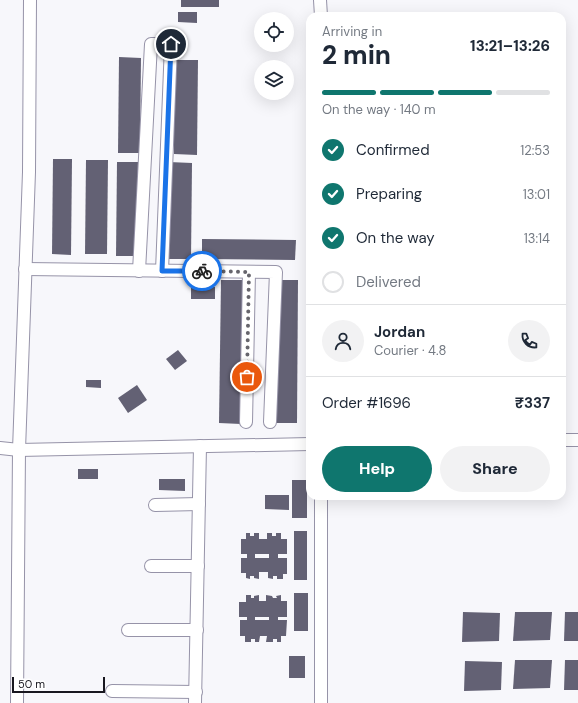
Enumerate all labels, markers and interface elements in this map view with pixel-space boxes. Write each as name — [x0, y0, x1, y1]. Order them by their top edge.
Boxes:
map controls — [254, 12, 294, 100]
button: locate — [254, 12, 294, 52]
text: Arriving in — [322, 23, 382, 40]
pin — [154, 27, 188, 61]
icon: home — [160, 33, 182, 55]
text: 13:21–13:26 — [470, 36, 550, 56]
text: 2 min — [322, 38, 391, 72]
button: layers — [254, 60, 294, 100]
text: On the way · 140 m — [322, 101, 436, 118]
icon: check — [322, 139, 344, 161]
text: Confirmed — [356, 140, 430, 160]
text: 12:53 — [520, 142, 550, 159]
icon: check — [322, 183, 344, 205]
text: Preparing — [356, 184, 422, 204]
text: 13:01 — [523, 186, 550, 203]
icon: check — [322, 227, 344, 249]
text: On the way — [356, 228, 435, 248]
text: 13:14 — [524, 230, 550, 247]
courier — [182, 251, 222, 291]
icon: bike — [191, 260, 213, 282]
text: Delivered — [356, 272, 421, 292]
button: person — [322, 320, 364, 362]
button: phone — [508, 320, 550, 362]
text: Jordan — [374, 322, 425, 342]
text: Courier · 4.8 — [374, 342, 446, 359]
pin — [230, 360, 264, 394]
icon: bag — [236, 366, 258, 388]
text: Order #1696 — [322, 393, 411, 413]
text: ₹337 — [515, 393, 550, 413]
button: Help — [322, 446, 432, 492]
button: Share — [440, 446, 550, 492]
scale bar — [12, 675, 105, 694]
text: 50 m — [18, 677, 45, 691]

